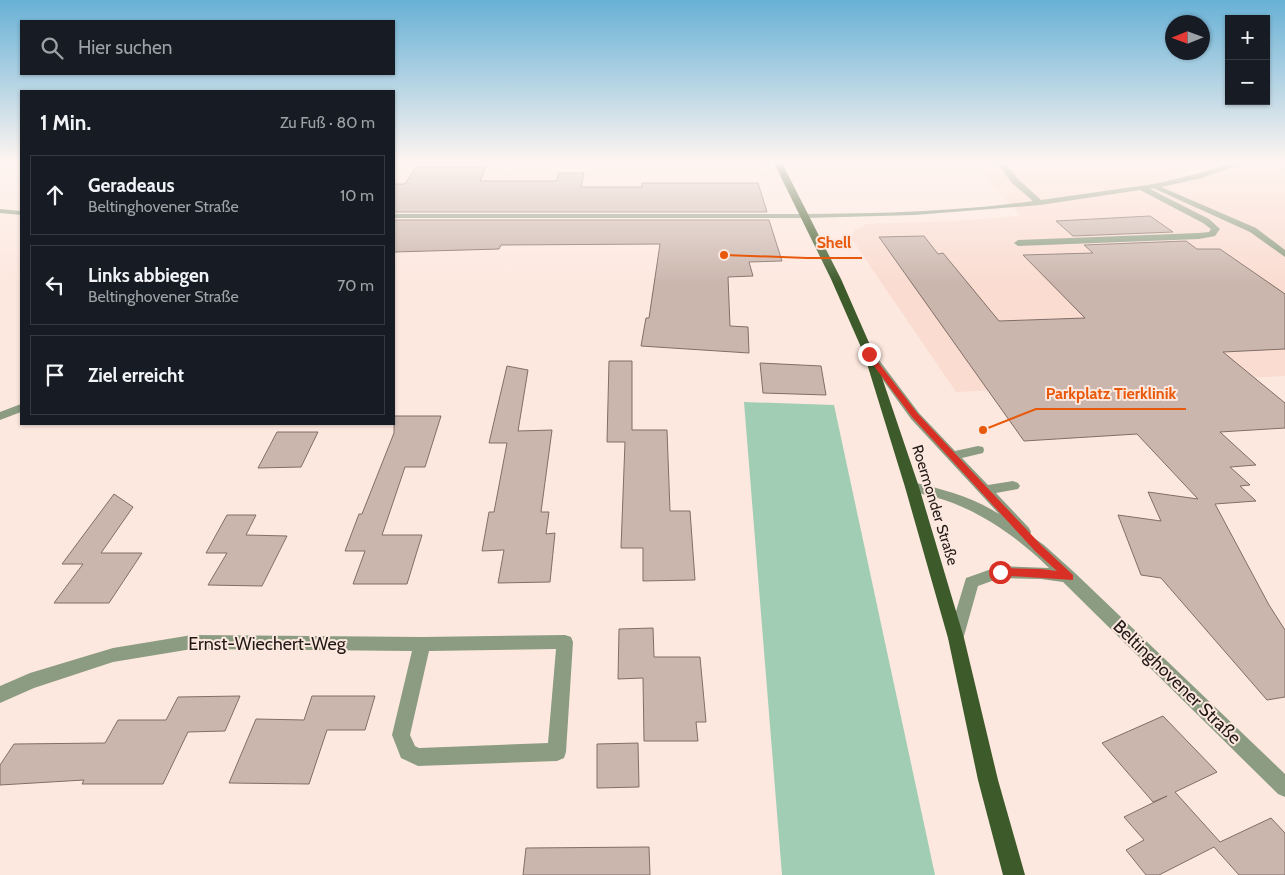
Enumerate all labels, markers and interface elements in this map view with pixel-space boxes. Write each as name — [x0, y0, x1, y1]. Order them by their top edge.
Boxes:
north arrow — [1165, 15, 1210, 60]
map controls — [1225, 15, 1270, 105]
button: + — [1225, 15, 1270, 60]
search box — [20, 20, 395, 75]
icon: search — [38, 34, 66, 62]
text: Hier suchen — [78, 36, 172, 59]
button: − — [1225, 60, 1270, 105]
text: 1 Min. — [40, 110, 91, 135]
text: Zu Fuß · 80 m — [280, 113, 375, 132]
text: Geradeaus — [88, 174, 174, 197]
icon: ahead — [41, 181, 69, 209]
text: 10 m — [340, 186, 374, 205]
text: Beltinghovener Straße — [88, 197, 239, 216]
callout: Shell — [807, 227, 862, 258]
text: Shell — [817, 233, 851, 252]
text: Links abbiegen — [88, 264, 209, 287]
icon: left — [41, 271, 69, 299]
text: 70 m — [337, 276, 374, 295]
text: Beltinghovener Straße — [88, 287, 239, 306]
route end — [858, 343, 881, 366]
icon: arrive — [41, 361, 69, 389]
text: Ziel erreicht — [88, 364, 184, 387]
callout: Parkplatz Tierklinik — [1036, 378, 1186, 409]
text: Parkplatz Tierklinik — [1046, 384, 1177, 403]
street label: Roermonder Straße — [908, 443, 962, 568]
route start — [989, 561, 1012, 584]
street label: Beltinghovener Straße — [1108, 615, 1246, 749]
street label: Ernst-Wiechert-Weg — [188, 633, 347, 655]

